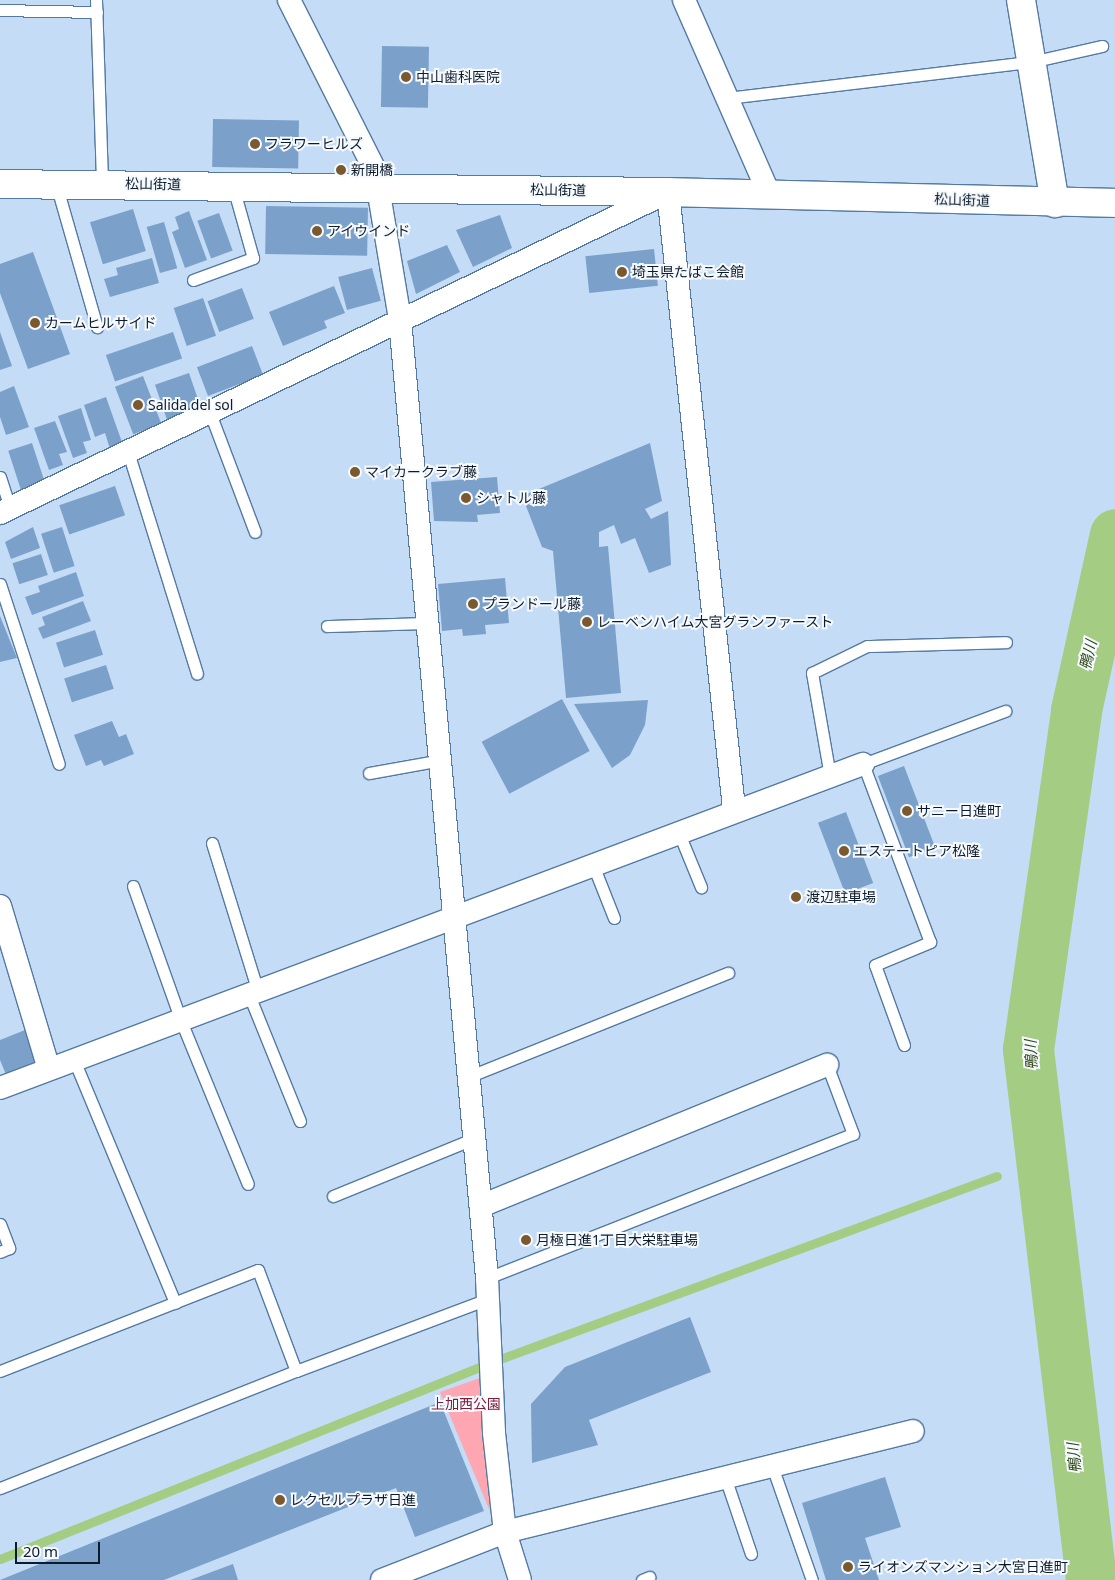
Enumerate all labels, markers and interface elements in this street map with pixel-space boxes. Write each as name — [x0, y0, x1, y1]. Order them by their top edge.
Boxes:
place label: 中山歯科医院 — [416, 69, 500, 85]
marker: 中山歯科医院 — [400, 71, 412, 83]
place label: フラワーヒルズ — [265, 136, 363, 152]
marker: フラワーヒルズ — [249, 138, 261, 150]
place label: 新開橋 — [351, 162, 393, 178]
marker: 新開橋 — [335, 164, 347, 176]
street label: 松山街道 — [125, 175, 181, 193]
street label: 松山街道 — [530, 181, 586, 199]
street label: 松山街道 — [934, 191, 990, 209]
place label: アイウインド — [327, 223, 411, 239]
marker: アイウインド — [311, 225, 323, 237]
place label: 埼玉県たばこ会館 — [632, 264, 744, 280]
marker: 埼玉県たばこ会館 — [616, 266, 628, 278]
place label: カームヒルサイド — [45, 315, 157, 331]
marker: カームヒルサイド — [29, 317, 41, 329]
place label: Salida del sol — [148, 397, 233, 413]
marker: Salida del sol — [132, 399, 144, 411]
place label: マイカークラブ藤 — [365, 464, 477, 480]
marker: マイカークラブ藤 — [349, 466, 361, 478]
place label: シャトル藤 — [476, 490, 546, 506]
marker: シャトル藤 — [460, 492, 472, 504]
place label: プランドール藤 — [483, 596, 581, 612]
marker: プランドール藤 — [467, 598, 479, 610]
place label: レーベンハイム大宮グランファースト — [597, 614, 835, 630]
marker: レーベンハイム大宮グランファースト — [581, 616, 593, 628]
water label: 鴨川 — [1076, 638, 1100, 672]
place label: サニー日進町 — [917, 803, 1001, 819]
marker: サニー日進町 — [901, 805, 913, 817]
place label: エステートピア松隆 — [854, 843, 980, 859]
marker: エステートピア松隆 — [838, 845, 850, 857]
place label: 渡辺駐車場 — [806, 889, 876, 905]
marker: 渡辺駐車場 — [790, 891, 802, 903]
water label: 鴨川 — [1021, 1040, 1041, 1070]
place label: 月極日進1丁目大栄駐車場 — [536, 1232, 698, 1248]
marker: 月極日進1丁目大栄駐車場 — [520, 1234, 532, 1246]
park label: 上加西公園 — [431, 1396, 501, 1412]
water label: 鴨川 — [1064, 1442, 1084, 1474]
place label: レクセルプラザ日進 — [290, 1492, 416, 1508]
marker: レクセルプラザ日進 — [274, 1494, 286, 1506]
scale bar — [18, 1532, 102, 1564]
text: 20 m — [23, 1541, 58, 1561]
place label: ライオンズマンション大宮日進町 — [858, 1559, 1068, 1575]
marker: ライオンズマンション大宮日進町 — [842, 1561, 854, 1573]

